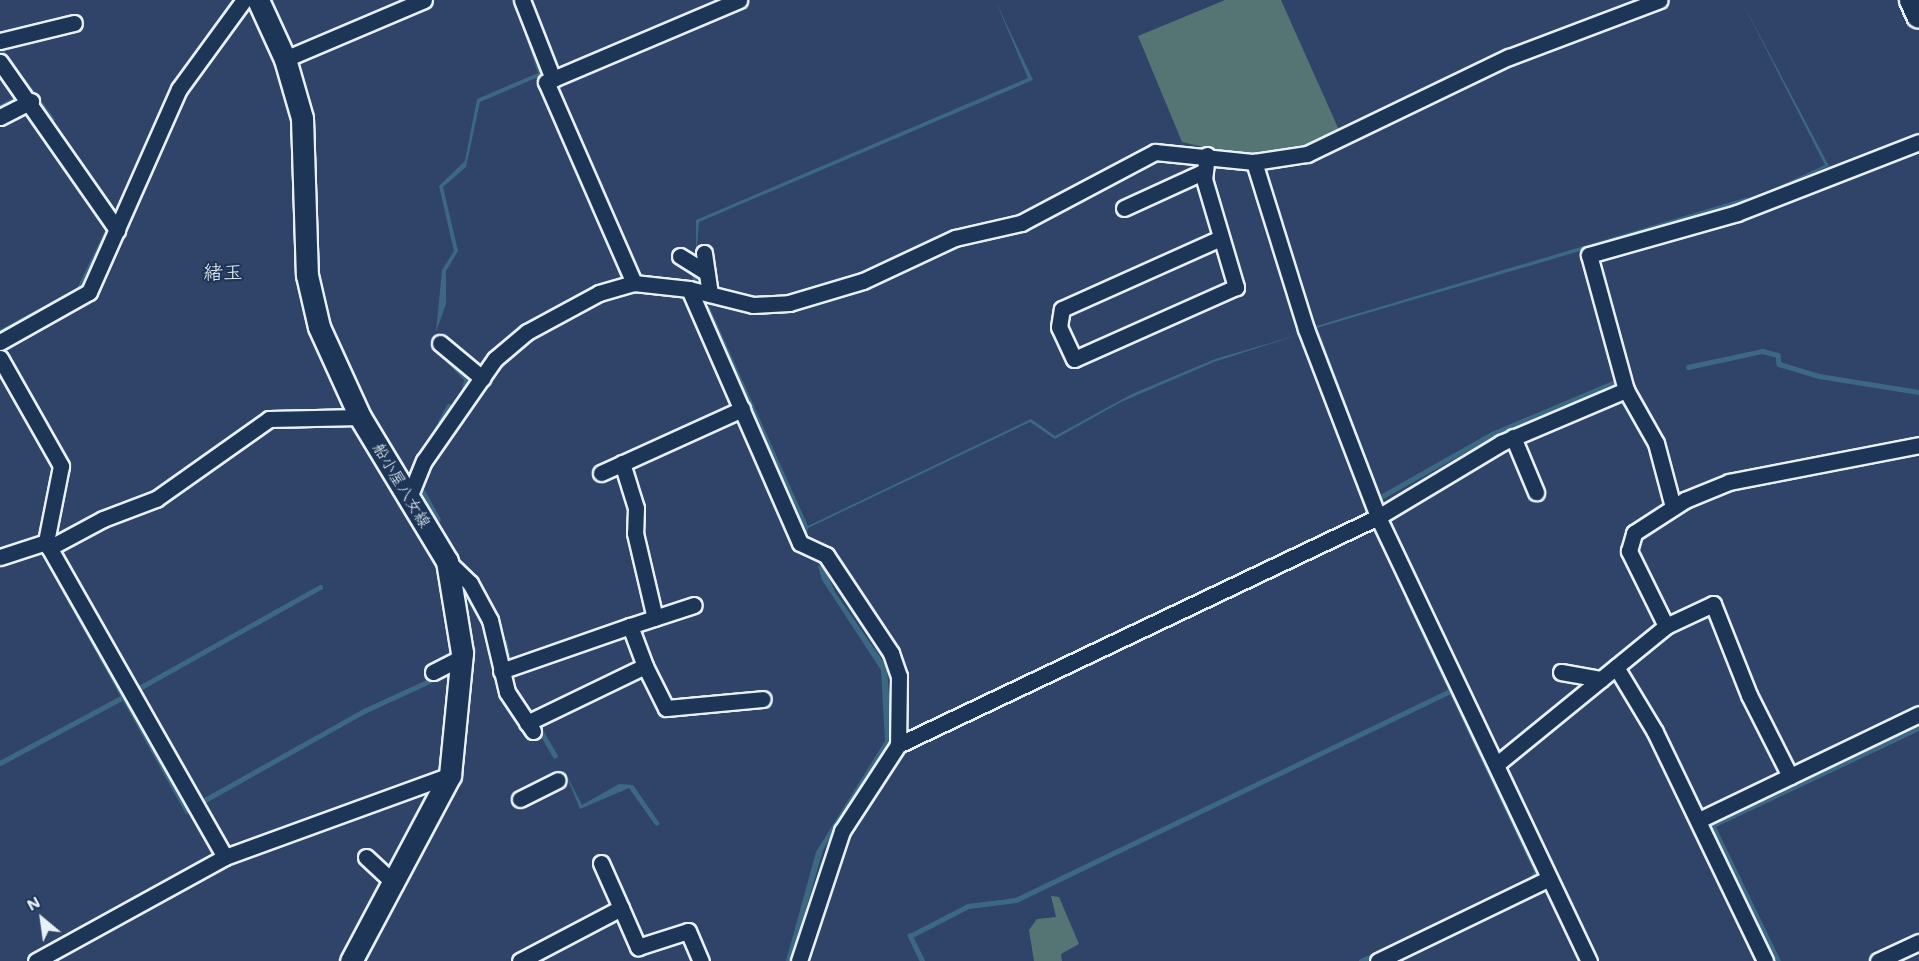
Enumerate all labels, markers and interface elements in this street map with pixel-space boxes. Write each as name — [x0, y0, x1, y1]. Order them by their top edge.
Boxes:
district label: 緒玉 — [203, 259, 243, 283]
street label: 船小屋八女線 — [369, 439, 435, 531]
north arrow — [12, 889, 72, 949]
text: N — [23, 891, 43, 915]

